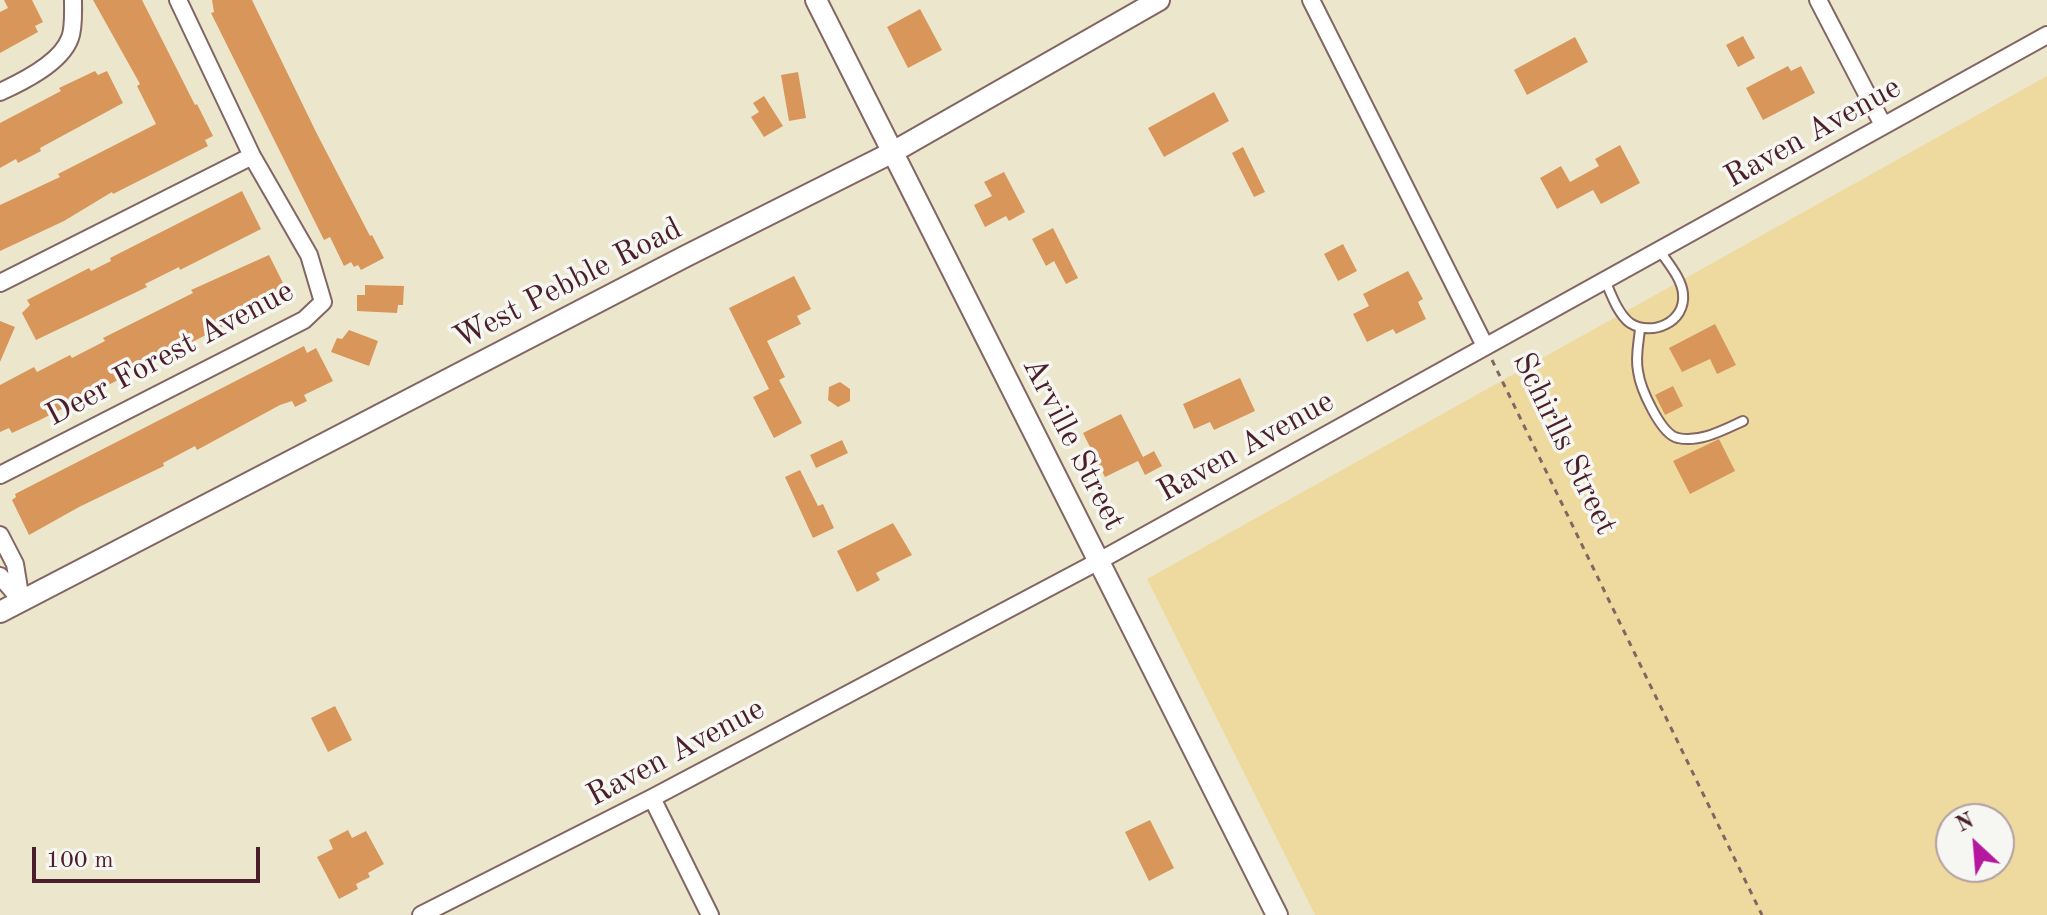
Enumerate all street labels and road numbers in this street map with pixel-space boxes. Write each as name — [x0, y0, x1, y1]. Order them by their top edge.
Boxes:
street label: Raven Avenue — [1718, 69, 1908, 197]
street label: West Pebble Road — [447, 210, 689, 358]
street label: Deer Forest Avenue — [39, 272, 301, 436]
street label: Schirlls Street — [1503, 347, 1625, 541]
street label: Arville Street — [1013, 351, 1133, 537]
street label: Raven Avenue — [1151, 383, 1341, 511]
street label: Raven Avenue — [581, 690, 771, 816]

